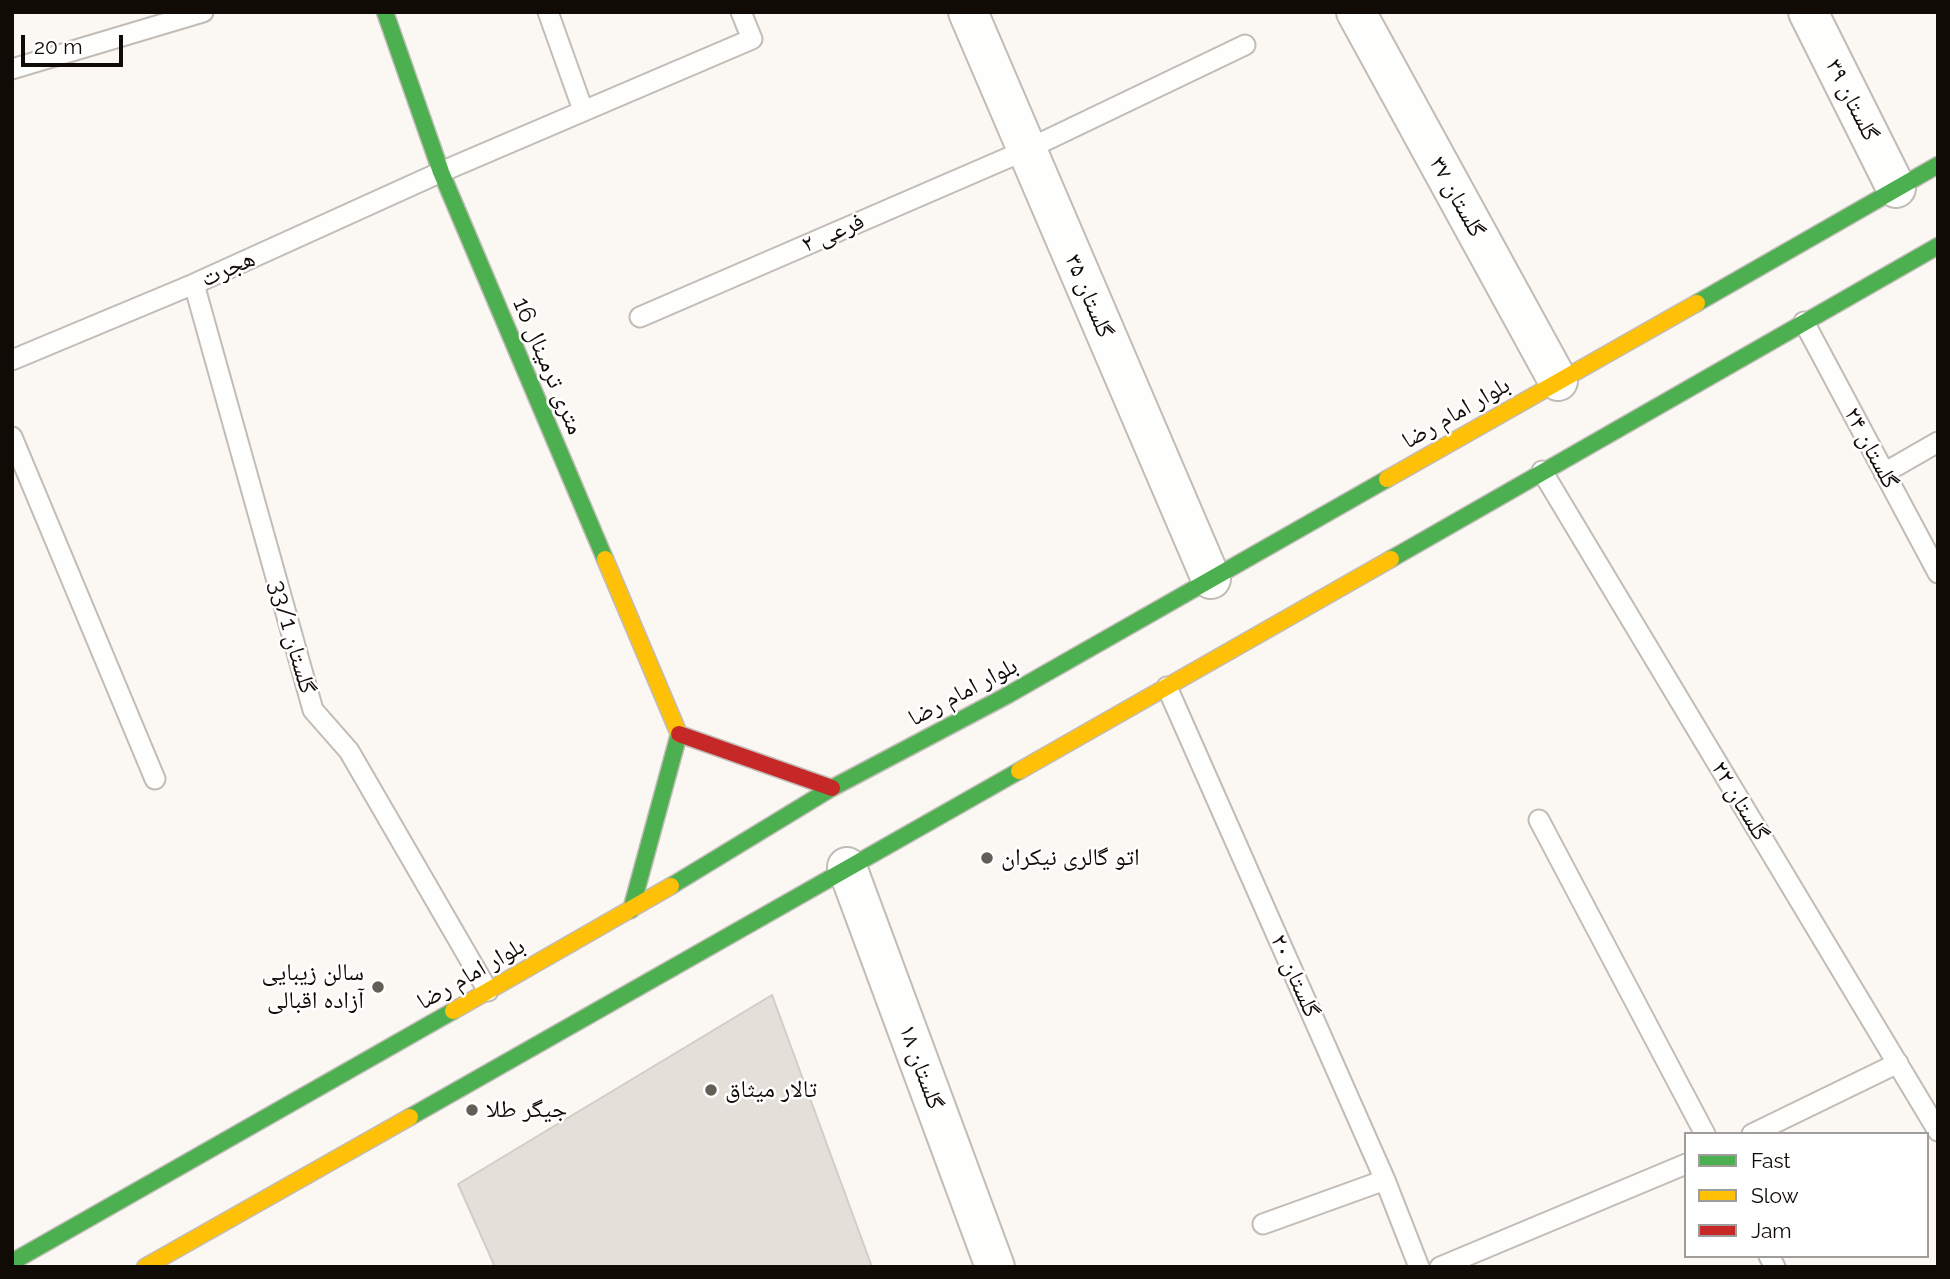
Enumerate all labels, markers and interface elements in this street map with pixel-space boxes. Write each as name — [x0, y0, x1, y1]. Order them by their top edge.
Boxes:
scale bar — [24, 21, 126, 65]
text: 20 m — [34, 34, 82, 59]
street label: گلستان ۳۹ — [1819, 54, 1885, 146]
street label: گلستان ۳۷ — [1423, 151, 1491, 243]
street label: فرعی ۲ — [797, 207, 869, 259]
street label: هجرت — [196, 244, 260, 294]
street label: گلستان ۳۵ — [1059, 250, 1119, 342]
street label: 16 متری ترمینال — [506, 293, 590, 439]
street label: بلوار امام رضا — [1397, 371, 1515, 455]
street label: گلستان ۲۴ — [1838, 402, 1904, 494]
street label: گلستان 33/1 — [262, 577, 322, 697]
street label: بلوار امام رضا — [903, 651, 1023, 733]
street label: گلستان ۲۲ — [1705, 756, 1775, 846]
place label: اتو گالری نیکران — [1001, 844, 1140, 872]
marker: اتو گالری نیکران — [979, 850, 995, 866]
street label: گلستان ۲۰ — [1264, 930, 1326, 1022]
street label: بلوار امام رضا — [412, 932, 530, 1016]
place label: سالن زیبایی آزاده اقبالی — [262, 959, 364, 1015]
marker: سالن زیبایی آزاده اقبالی — [370, 979, 386, 995]
street label: گلستان ۱۸ — [892, 1021, 950, 1113]
place label: تالار میثاق — [725, 1076, 817, 1104]
marker: تالار میثاق — [703, 1082, 719, 1098]
place label: جیگر طلا — [486, 1096, 567, 1124]
marker: جیگر طلا — [464, 1102, 480, 1118]
legend — [1684, 1132, 1929, 1258]
text: Fast — [1751, 1148, 1791, 1173]
text: Slow — [1751, 1183, 1799, 1208]
text: Jam — [1751, 1218, 1792, 1243]

